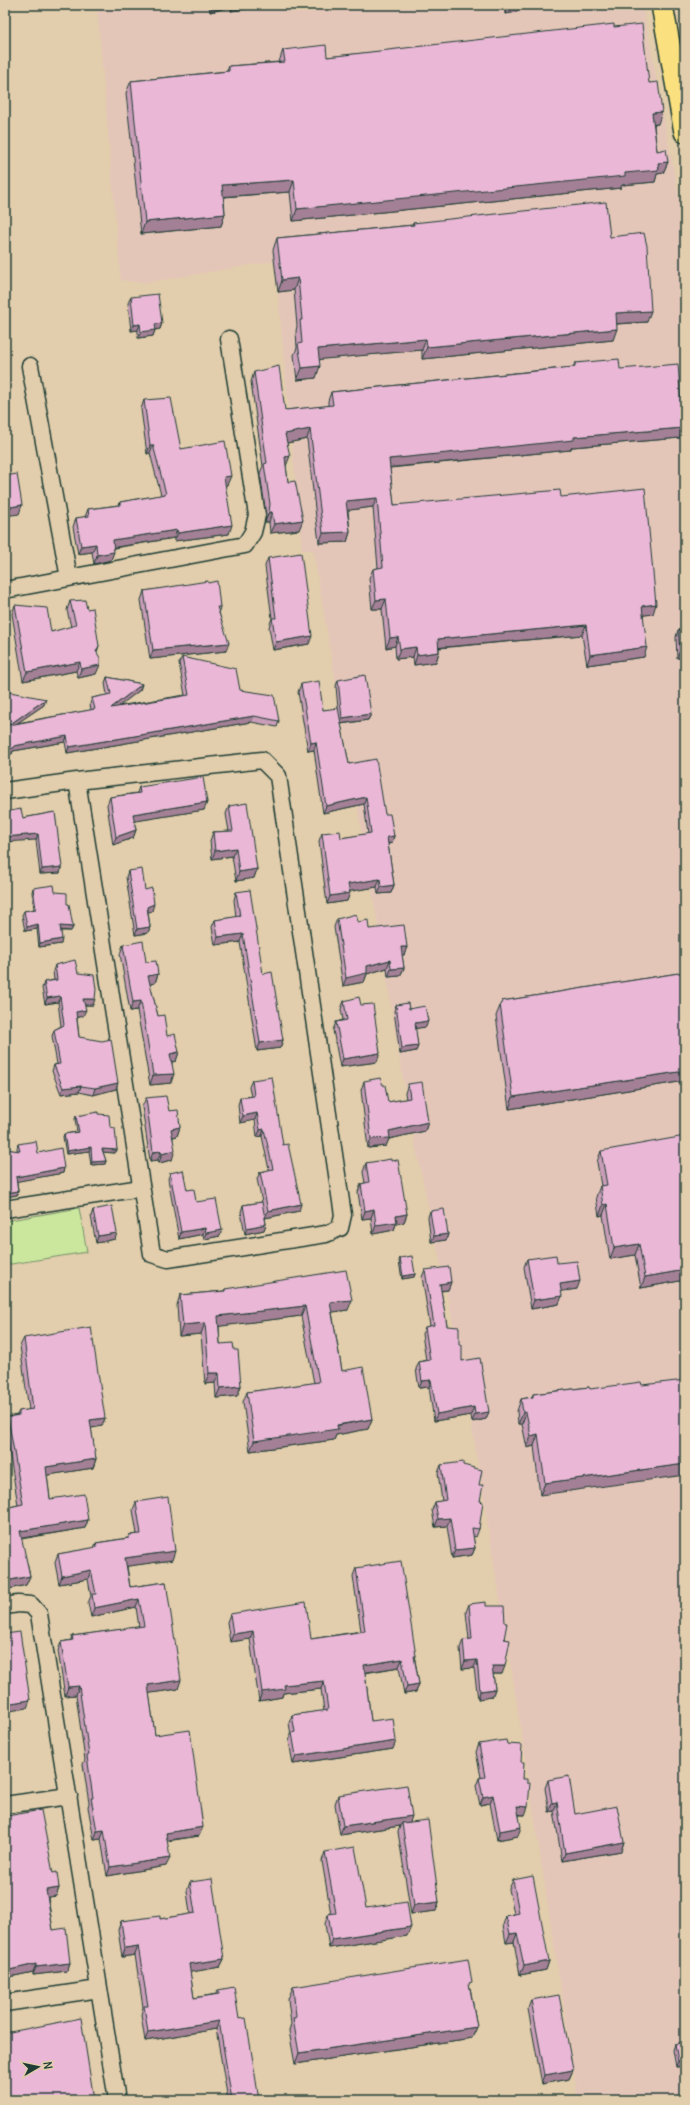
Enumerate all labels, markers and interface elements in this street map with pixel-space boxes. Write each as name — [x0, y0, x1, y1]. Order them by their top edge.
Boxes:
north arrow — [18, 2047, 58, 2087]
text: N — [40, 2061, 55, 2070]

